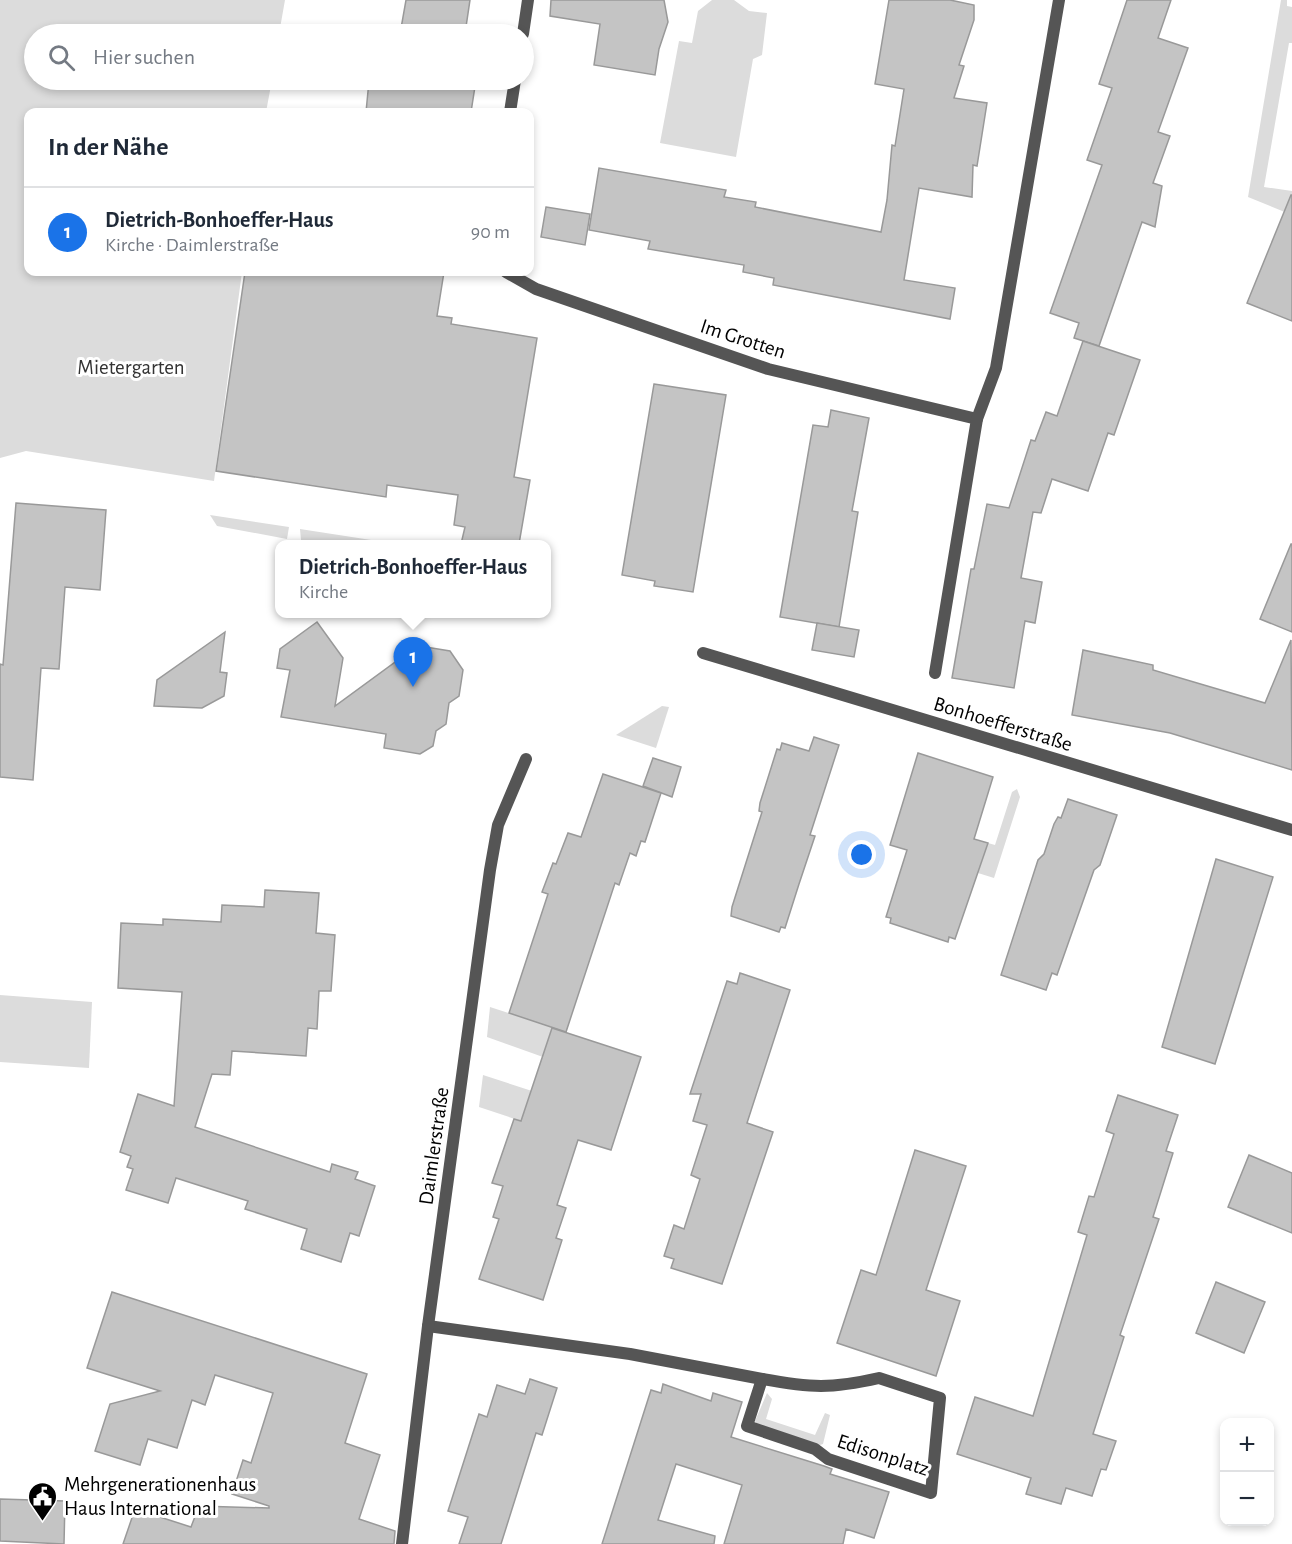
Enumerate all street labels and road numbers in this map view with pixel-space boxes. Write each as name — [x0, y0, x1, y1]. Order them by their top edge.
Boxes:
street label: Im Grotten — [698, 315, 788, 363]
street label: Bonhoefferstraße — [931, 693, 1075, 755]
street label: Daimlerstraße — [415, 1086, 453, 1206]
street label: Edisonplatz — [834, 1430, 932, 1480]

